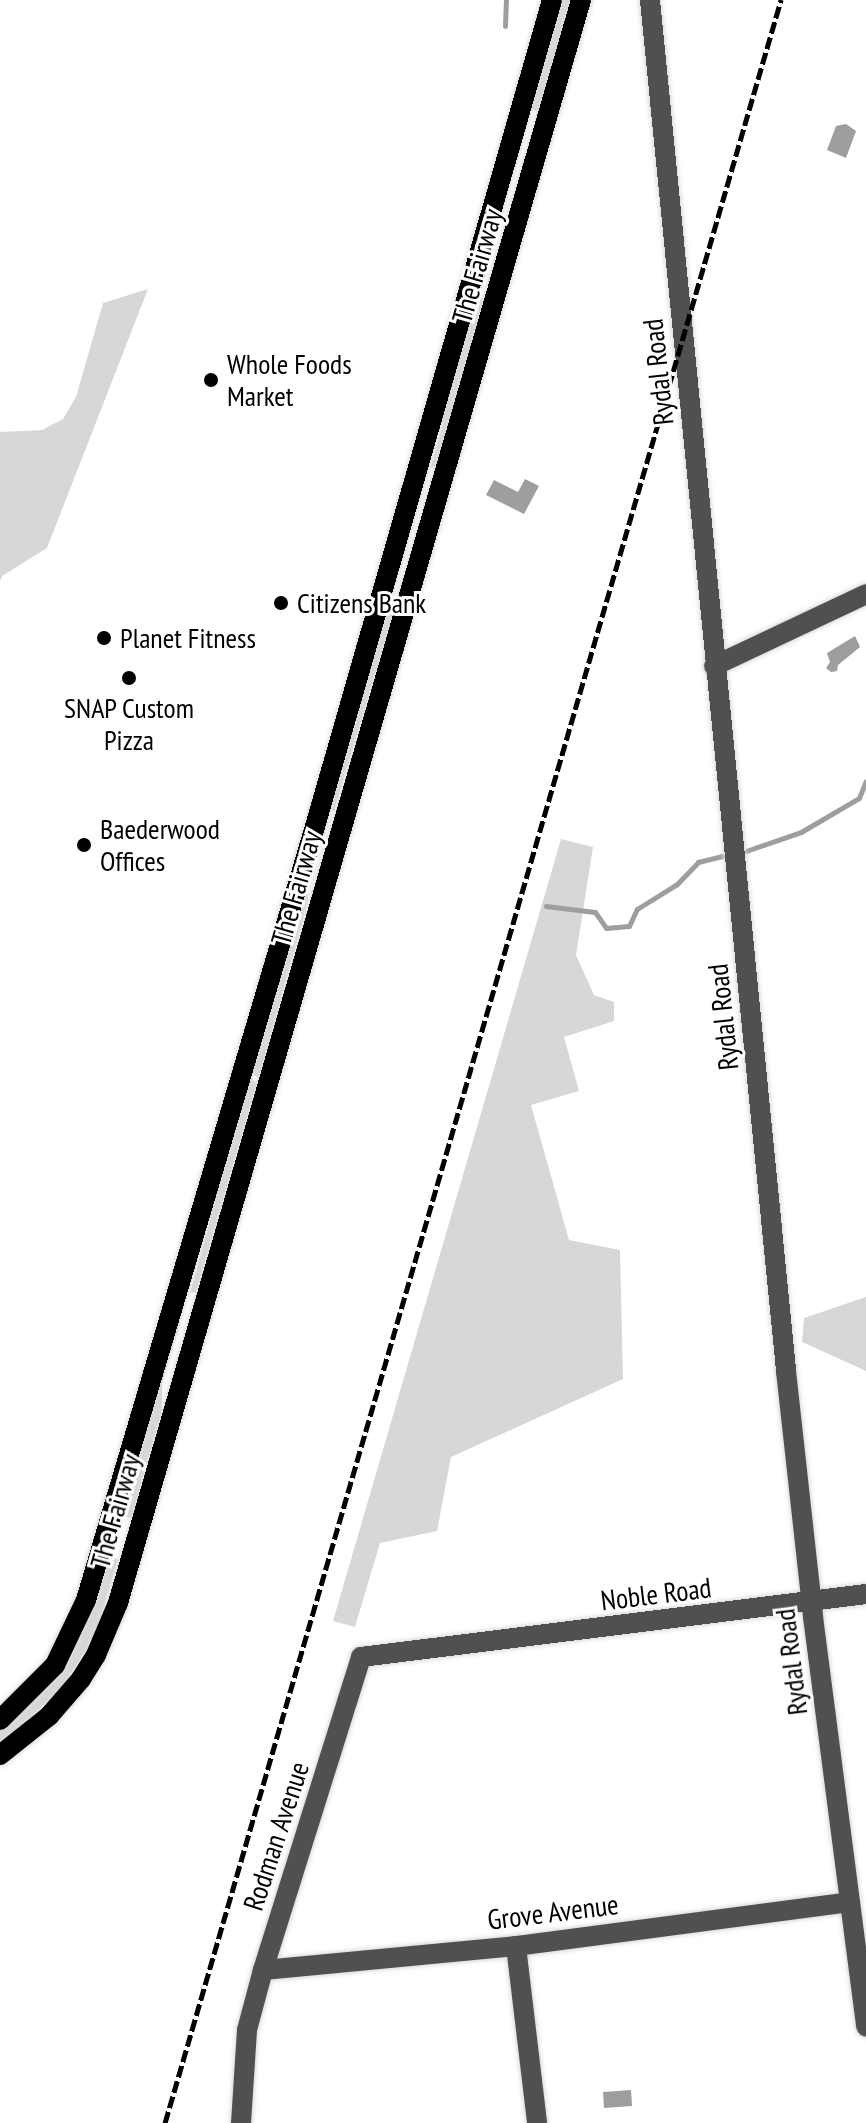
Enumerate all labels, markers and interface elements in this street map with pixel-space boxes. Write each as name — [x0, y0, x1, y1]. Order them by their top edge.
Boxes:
street label: The Fairway — [445, 205, 509, 327]
street label: Rydal Road — [636, 317, 680, 427]
place label: Whole Foods Market — [227, 347, 352, 413]
marker: Whole Foods Market — [202, 371, 220, 389]
place label: Citizens Bank — [297, 586, 426, 620]
marker: Citizens Bank — [272, 594, 290, 612]
place label: Planet Fitness — [120, 621, 256, 655]
marker: Planet Fitness — [95, 629, 113, 647]
marker: SNAP Custom Pizza — [120, 669, 138, 687]
place label: SNAP Custom Pizza — [64, 691, 194, 757]
place label: Baederwood Offices — [100, 812, 220, 878]
street label: The Fairway — [264, 827, 328, 949]
marker: Baederwood Offices — [75, 836, 93, 854]
street label: Rydal Road — [701, 962, 745, 1072]
street label: The Fairway — [83, 1450, 147, 1572]
street label: Noble Road — [599, 1571, 713, 1617]
street label: Rydal Road — [768, 1607, 814, 1717]
street label: Rodman Avenue — [236, 1757, 316, 1915]
street label: Grove Avenue — [485, 1887, 621, 1937]

